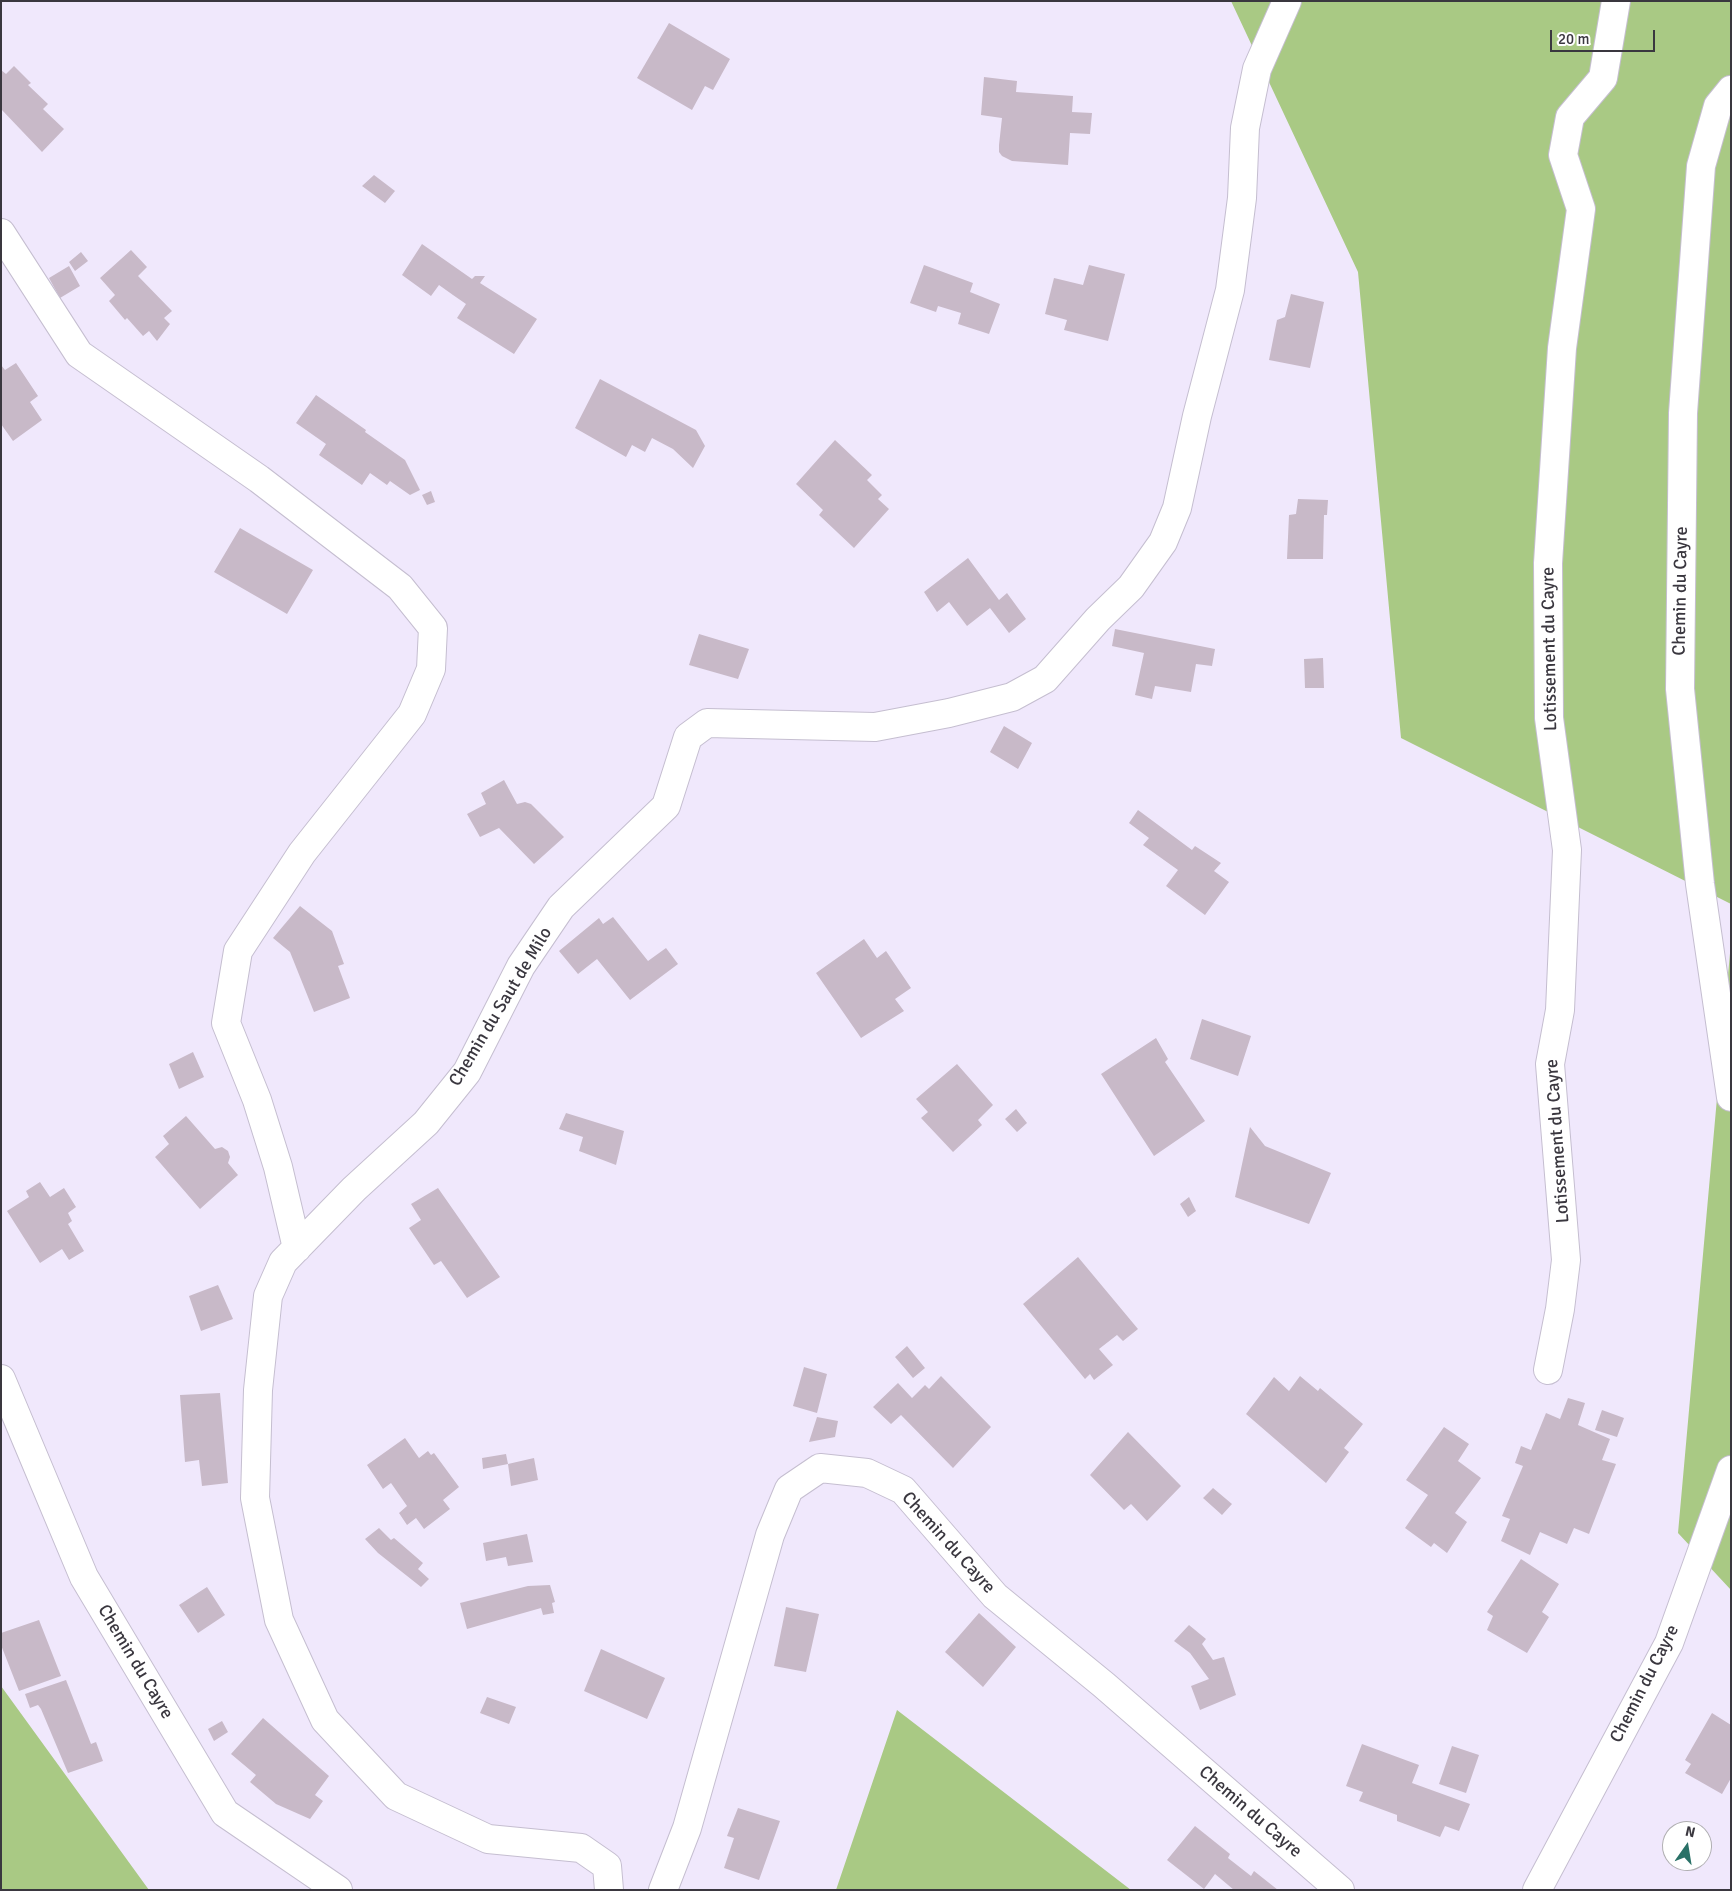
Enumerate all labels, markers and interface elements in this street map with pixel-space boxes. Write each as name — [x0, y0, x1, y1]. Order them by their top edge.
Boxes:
scale bar — [1552, 20, 1657, 52]
text: 20 m — [1558, 30, 1589, 48]
street label: Chemin du Cayre — [1669, 526, 1693, 656]
street label: Lotissement du Cayre — [1538, 567, 1562, 731]
street label: Chemin du Saut de Milo — [445, 924, 557, 1090]
street label: Lotissement du Cayre — [1541, 1058, 1575, 1224]
street label: Chemin du Cayre — [897, 1488, 999, 1598]
street label: Chemin du Cayre — [92, 1601, 178, 1723]
street label: Chemin du Cayre — [1606, 1621, 1684, 1747]
street label: Chemin du Cayre — [1194, 1761, 1306, 1863]
north arrow — [1662, 1821, 1712, 1871]
text: N — [1684, 1822, 1697, 1841]

